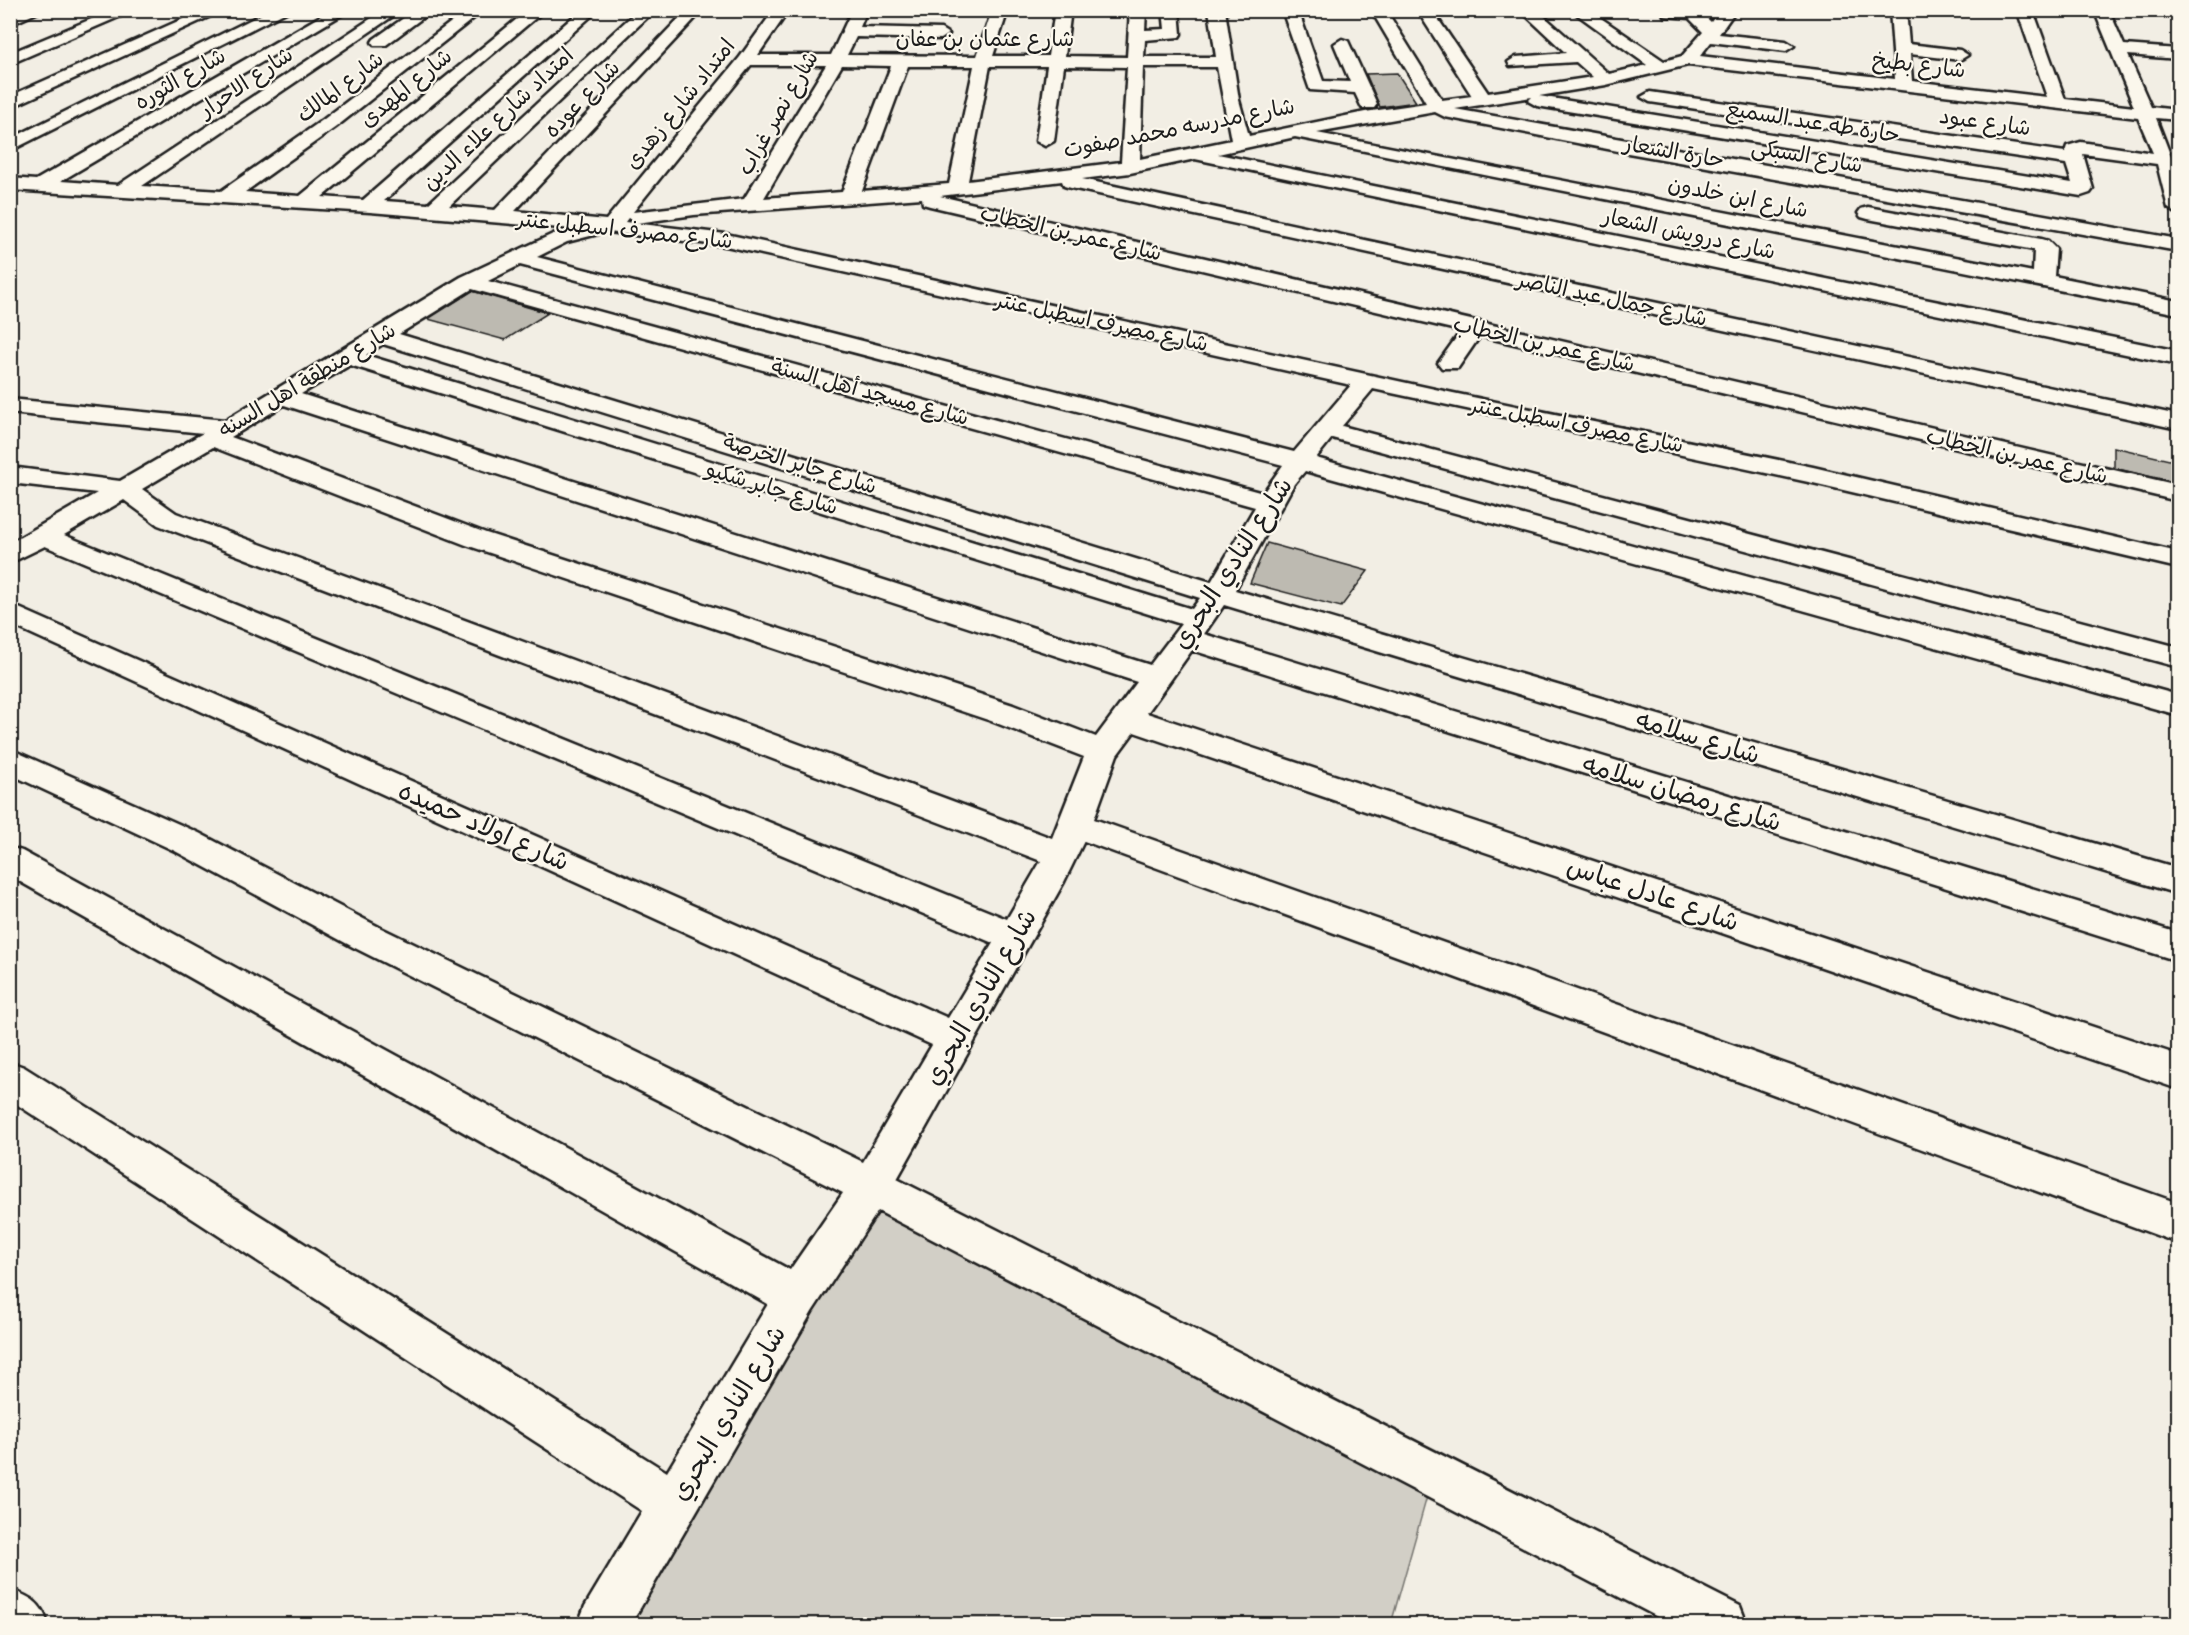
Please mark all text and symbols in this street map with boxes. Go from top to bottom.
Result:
street label: شارع عثمان بن عفان [896,25,1074,54]
street label: امتداد شارع زهدى [619,33,742,176]
street label: شارع الاحرار [192,40,299,126]
street label: امتداد شارع علاء الدين [416,41,580,197]
street label: شارع الثوره [129,42,231,117]
street label: شارع المهدى [354,42,459,135]
street label: شارع المالك [291,45,390,130]
street label: شارع بطيخ [1871,45,1967,86]
street label: شارع نصر غراب [731,46,826,181]
street label: شارع عوده [538,54,627,145]
street label: شارع مدرسه محمد صفوت [1061,92,1297,165]
street label: حارة طه عبد السميع [1724,94,1902,151]
street label: شارع عبود [1937,102,2033,143]
street label: حارة الشعار [1620,129,1726,175]
street label: شارع السبكى [1749,132,1865,181]
street label: شارع ابن خلدون [1665,170,1810,225]
street label: شارع عمر بن الخطاب [977,198,1165,268]
street label: شارع درويش الشعار [1598,202,1778,267]
street label: شارع مصرف اسطبل عنتر [514,205,734,256]
street label: شارع جمال عبد الناصر [1512,265,1710,334]
street label: شارع مصرف اسطبل عنتر [991,285,1211,359]
street label: شارع عمر بن الخطاب [1450,309,1638,379]
street label: شارع منطقة اهل السنه [213,316,401,445]
street label: شارع مسجد أهل السنة [768,352,972,433]
street label: شارع مصرف اسطبل عنتر [1466,390,1686,460]
street label: شارع عمر بن الخطاب [1923,421,2111,491]
street label: شارع جابر الخرصة [719,427,880,502]
street label: شارع جابر شكيو [700,454,841,522]
street label: شارع النادي البحري [1164,471,1302,656]
street label: شارع سلامه [1632,703,1764,772]
street label: شارع رمضان سلامه [1578,747,1786,840]
street label: شارع اولاد حميده [393,774,575,879]
street label: شارع عادل عباس [1562,849,1743,940]
street label: شارع النادي البحري [916,903,1046,1092]
street label: شارع النادي البحري [663,1319,795,1508]

